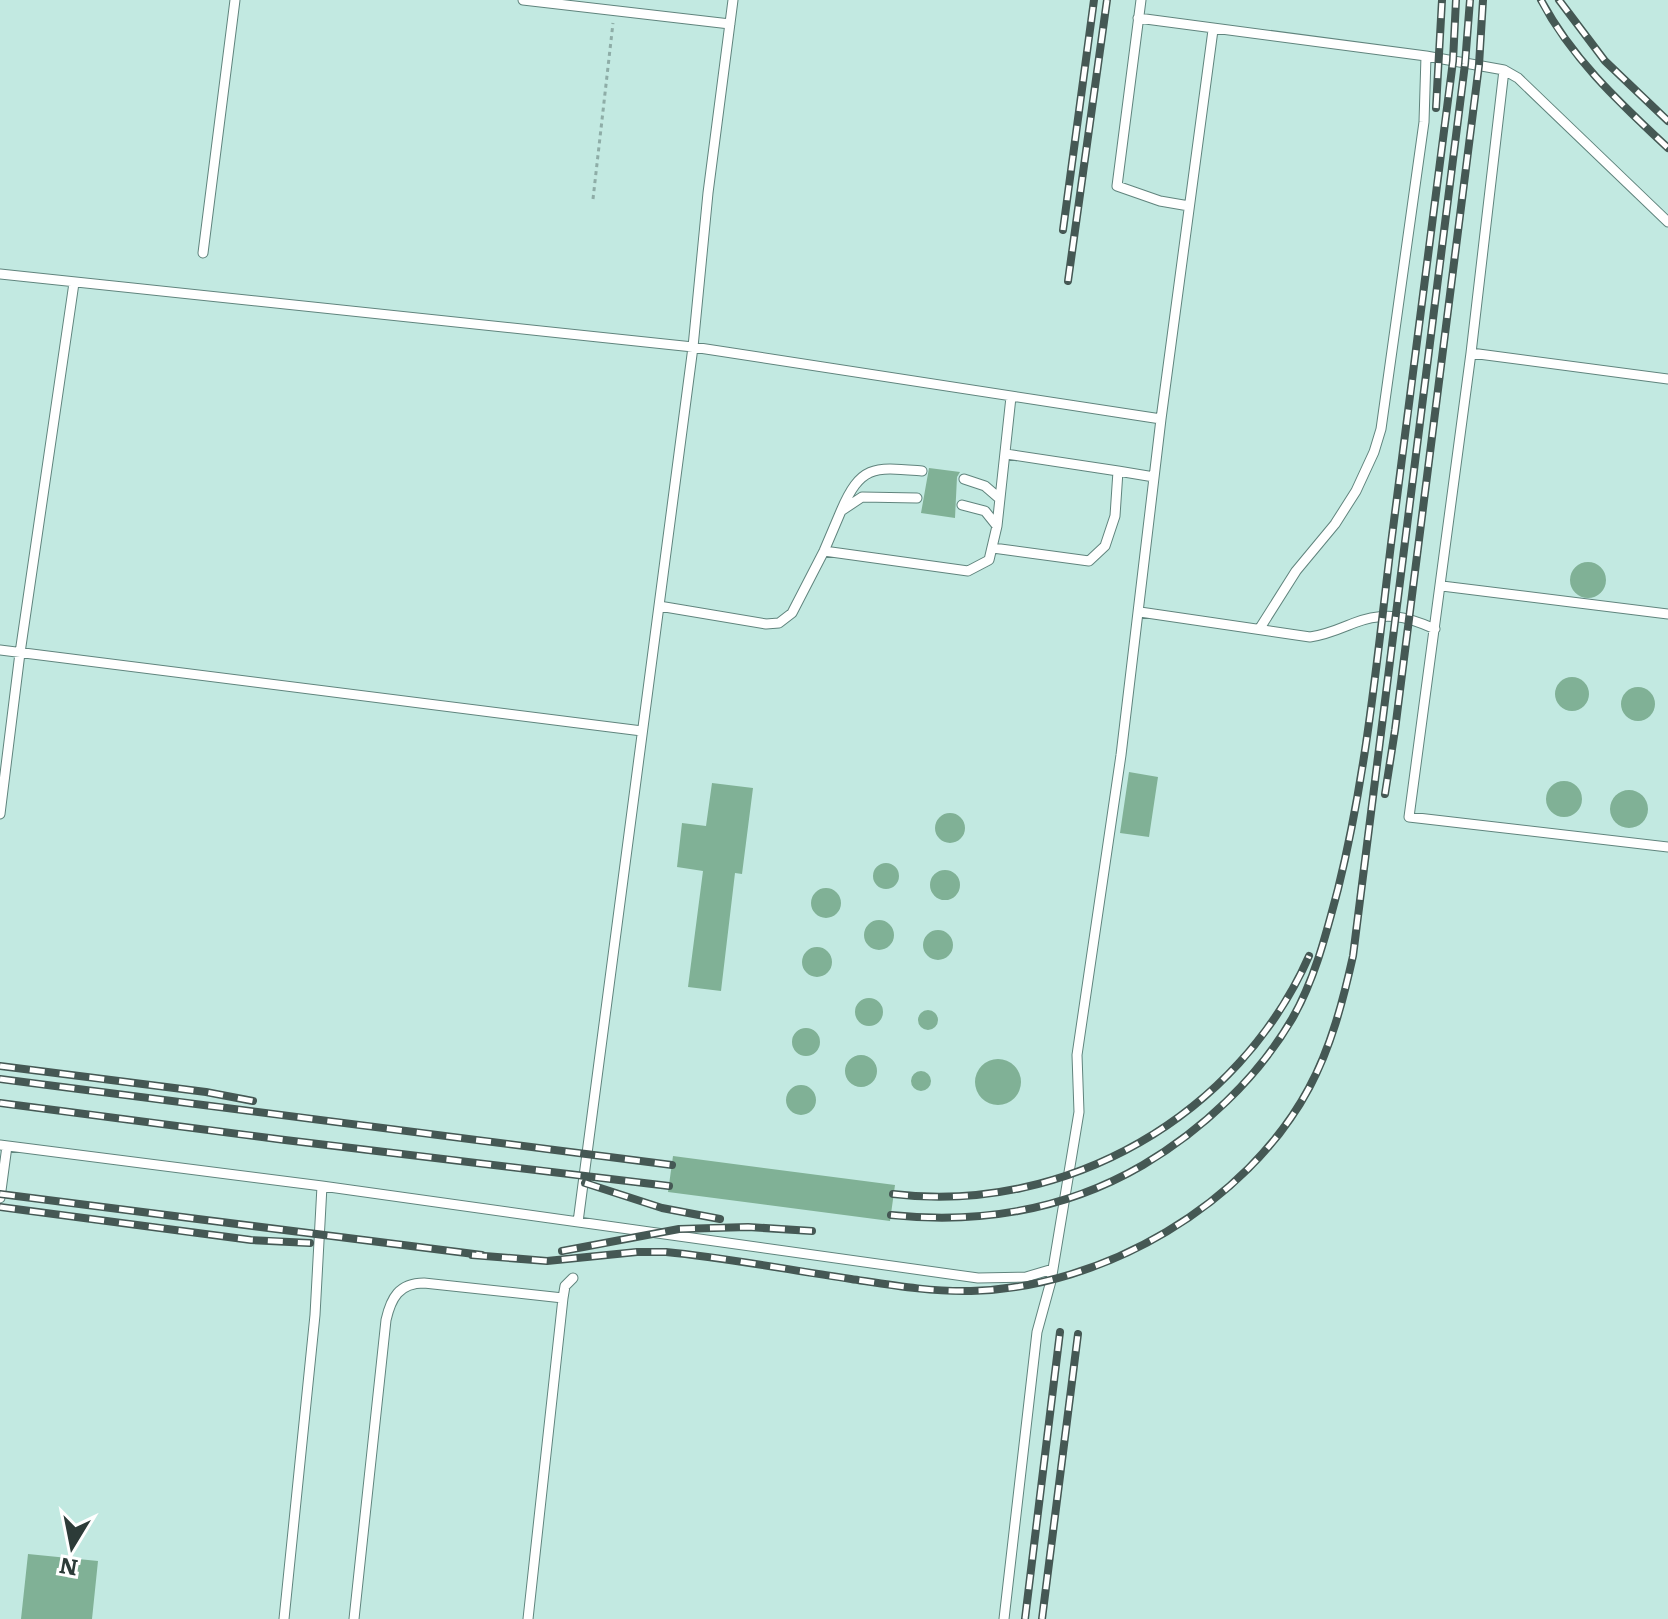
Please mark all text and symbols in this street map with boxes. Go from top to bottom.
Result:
north arrow [32,1507,112,1587]
text: N [56,1550,80,1586]

